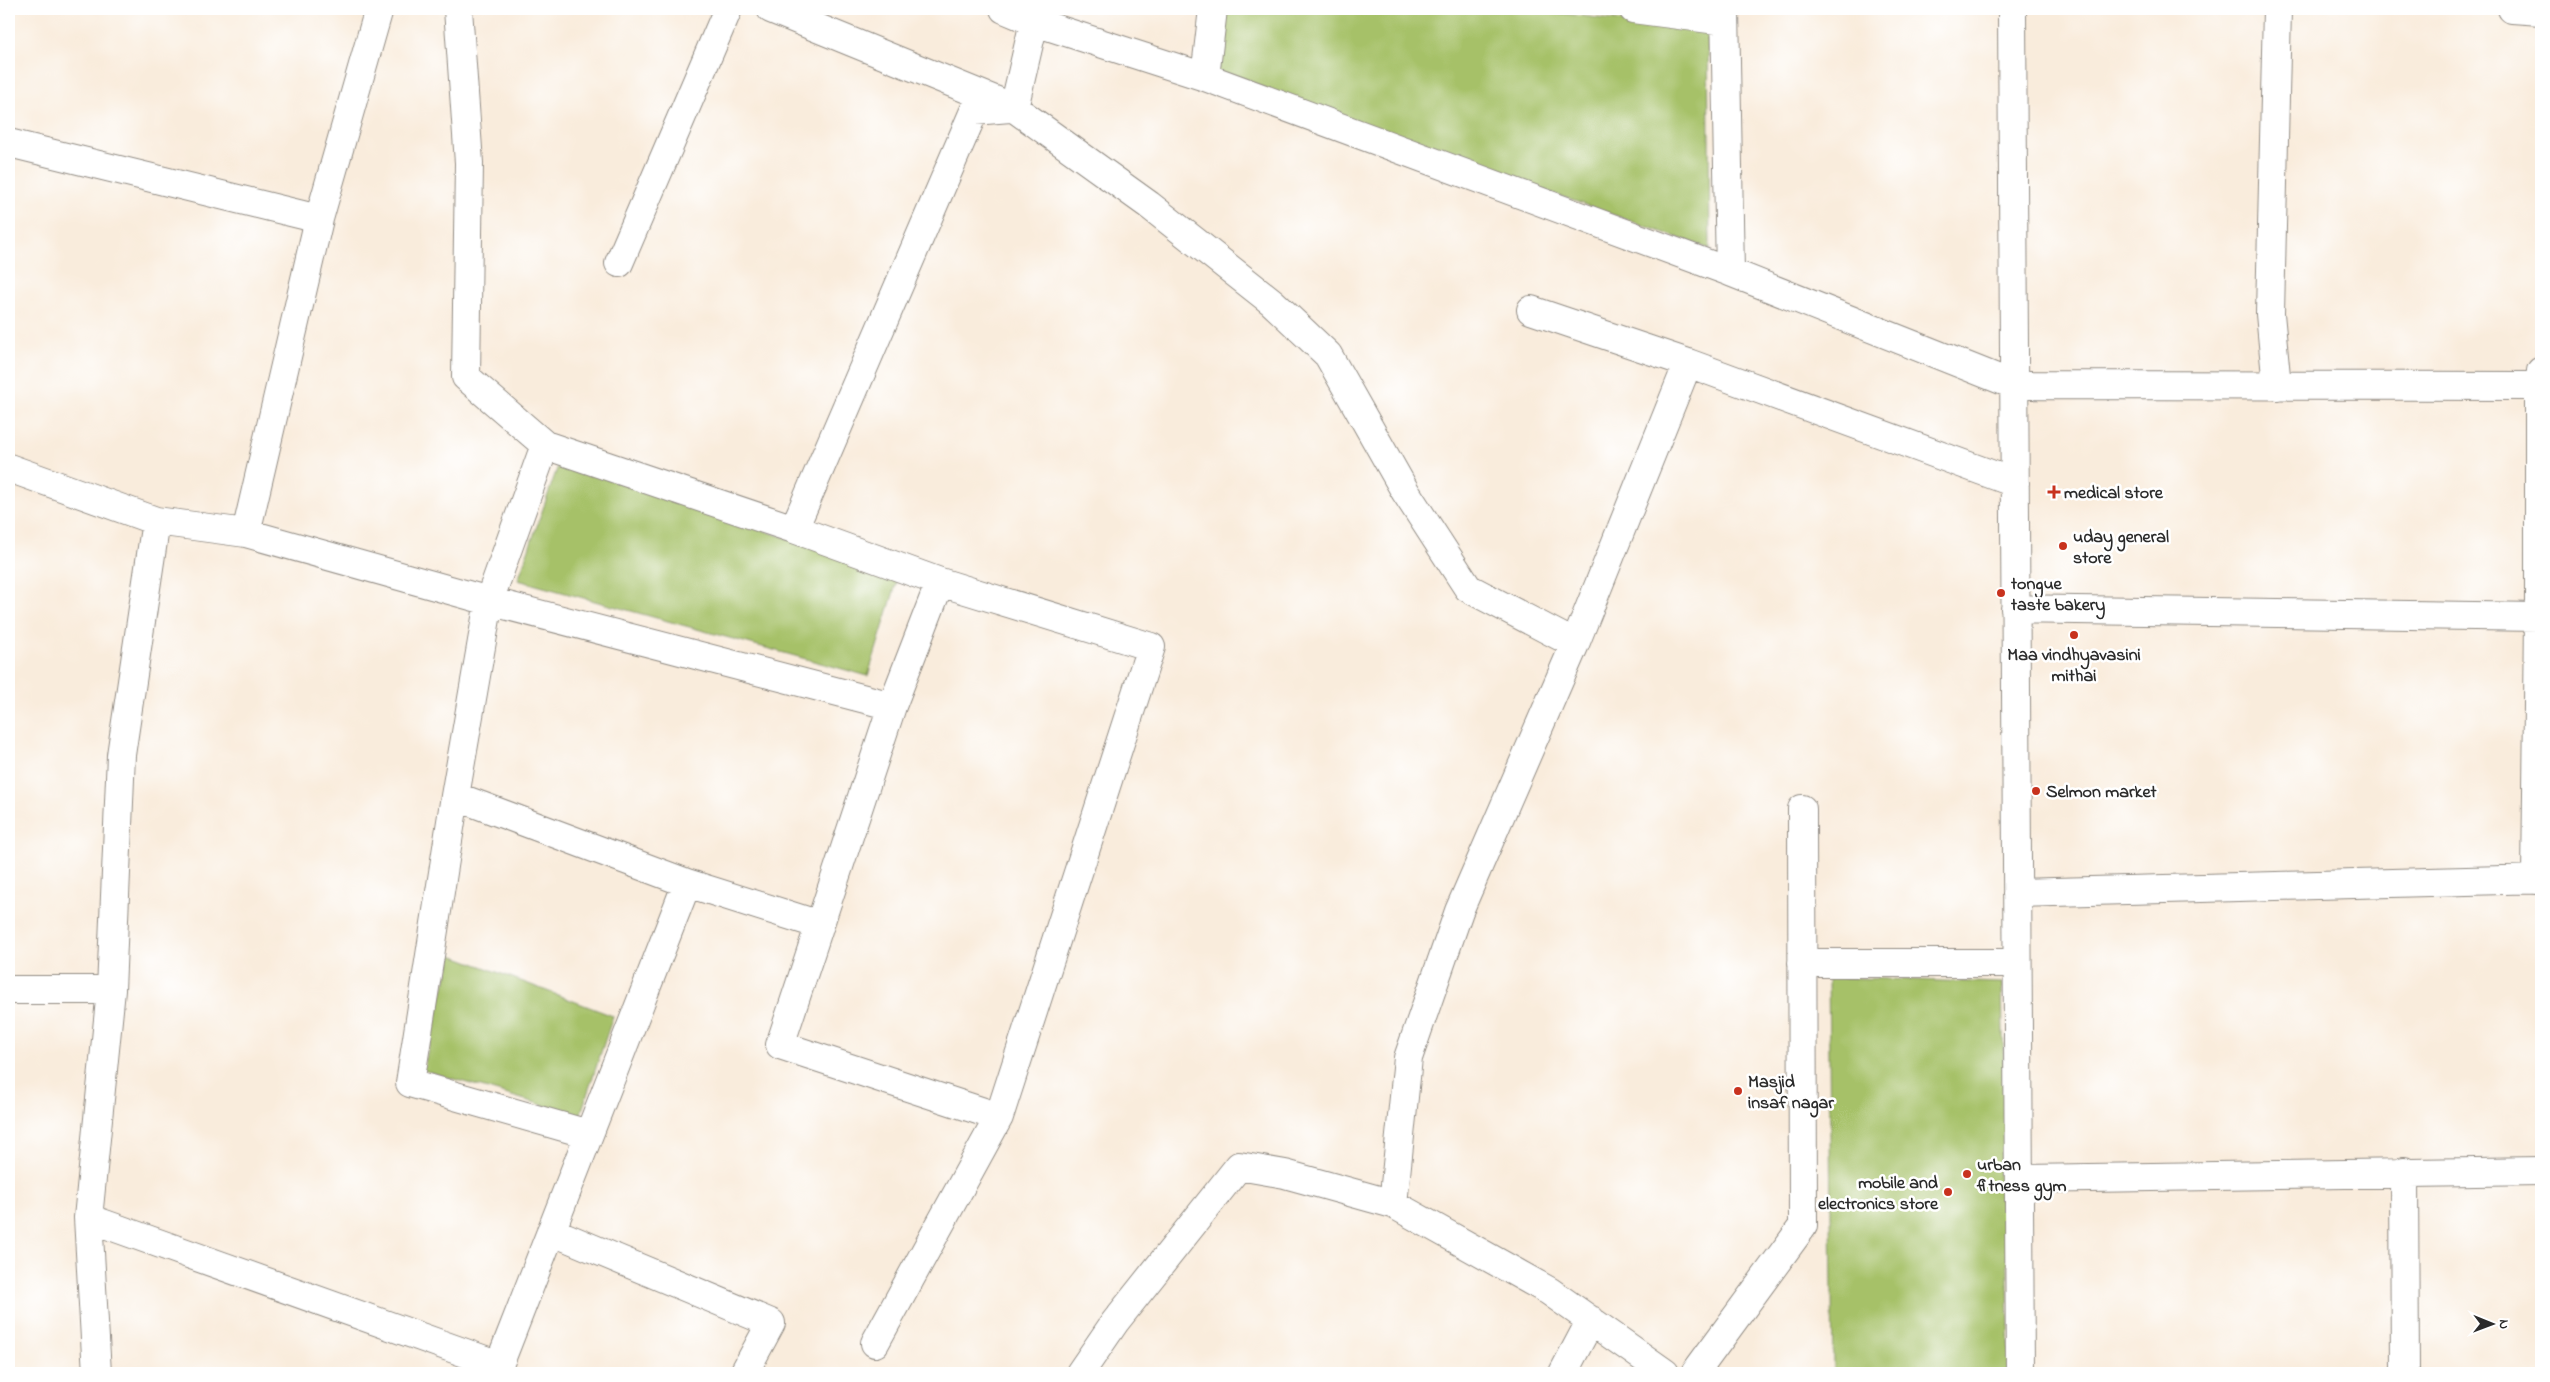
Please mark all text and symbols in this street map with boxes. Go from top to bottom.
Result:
place label: medical store [2064,481,2164,507]
marker: medical store [2048,486,2060,498]
place label: uday general store [2073,525,2169,572]
marker: uday general store [2057,540,2069,552]
place label: tongue taste bakery [2010,572,2105,620]
marker: tongue taste bakery [1995,587,2007,599]
marker: Maa vindhyavasini mithai [2068,629,2080,641]
place label: Maa vindhyavasini mithai [2007,643,2141,690]
place label: Selmon market [2046,780,2158,806]
marker: Selmon market [2030,785,2042,797]
place label: Masjid insaf nagar [1748,1070,1834,1118]
marker: Masjid insaf nagar [1732,1085,1744,1097]
place label: urban fitness gym [1976,1153,2067,1201]
marker: urban fitness gym [1961,1168,1973,1180]
place label: mobile and electronics store [1818,1171,1939,1218]
marker: mobile and electronics store [1942,1186,1954,1198]
north arrow [2468,1300,2518,1350]
text: N [2493,1319,2514,1329]

